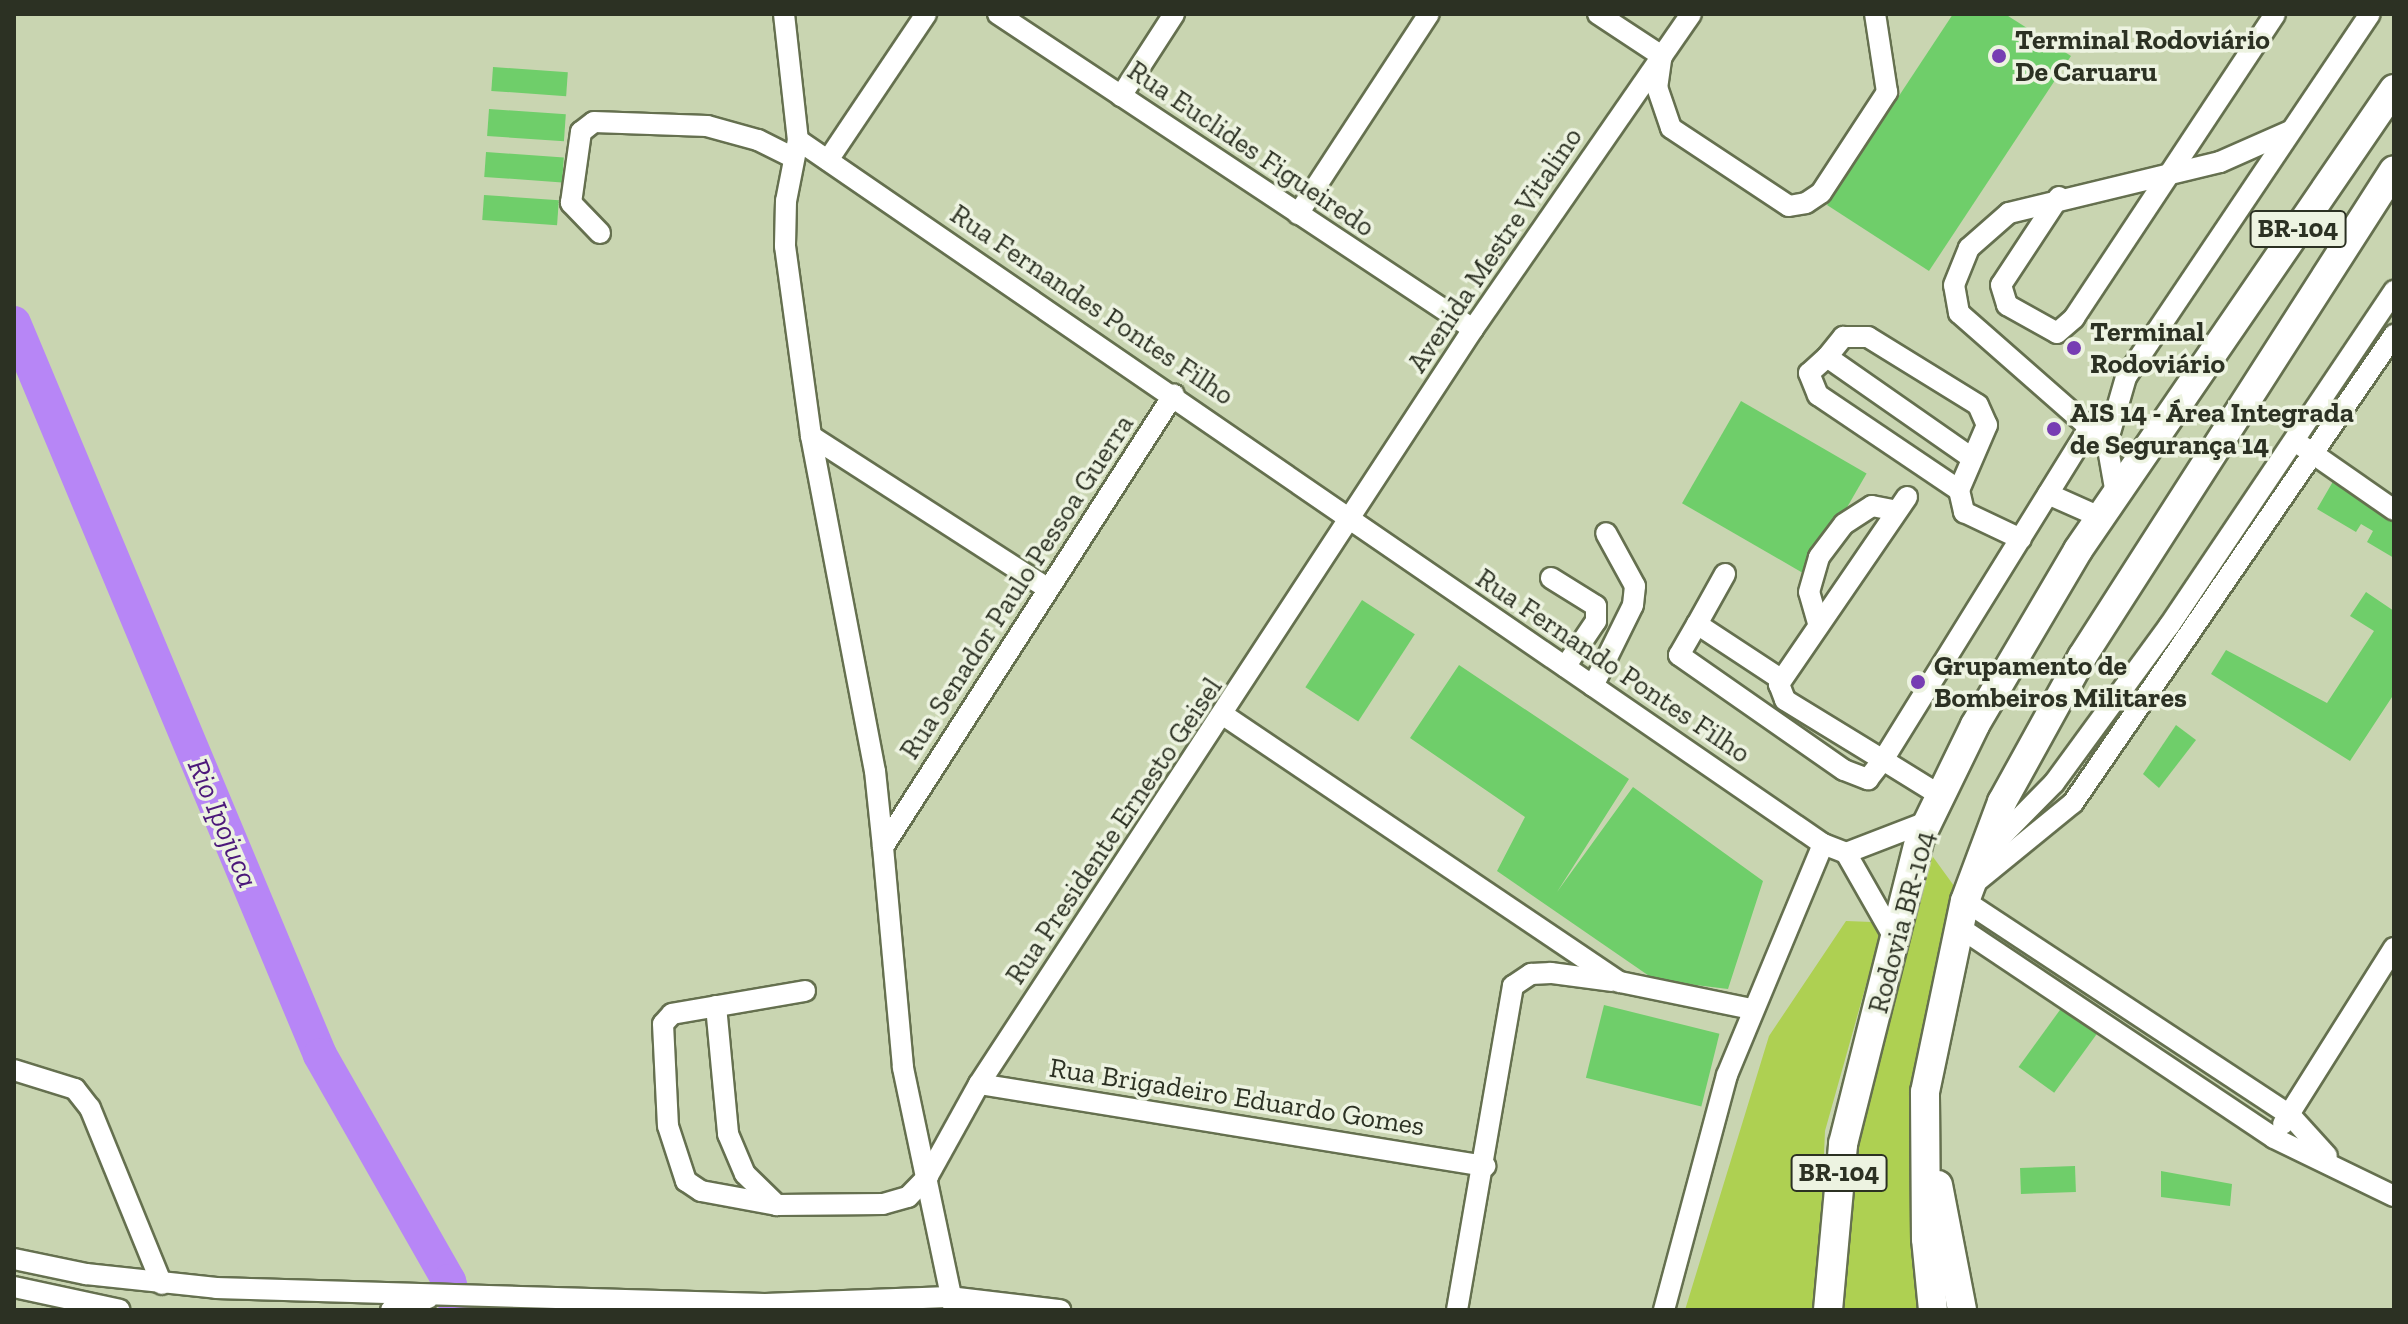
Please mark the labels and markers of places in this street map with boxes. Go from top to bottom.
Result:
place label: Terminal Rodoviário De Caruaru [2015,23,2270,89]
marker: Terminal Rodoviário De Caruaru [1990,47,2008,65]
place label: Terminal Rodoviário [2090,315,2225,381]
marker: Terminal Rodoviário [2065,339,2083,357]
place label: AIS 14 - Área Integrada de Segurança 14 [2070,396,2355,462]
marker: AIS 14 - Área Integrada de Segurança 14 [2045,420,2063,438]
place label: Grupamento de Bombeiros Militares [1934,649,2187,715]
marker: Grupamento de Bombeiros Militares [1909,673,1927,691]

